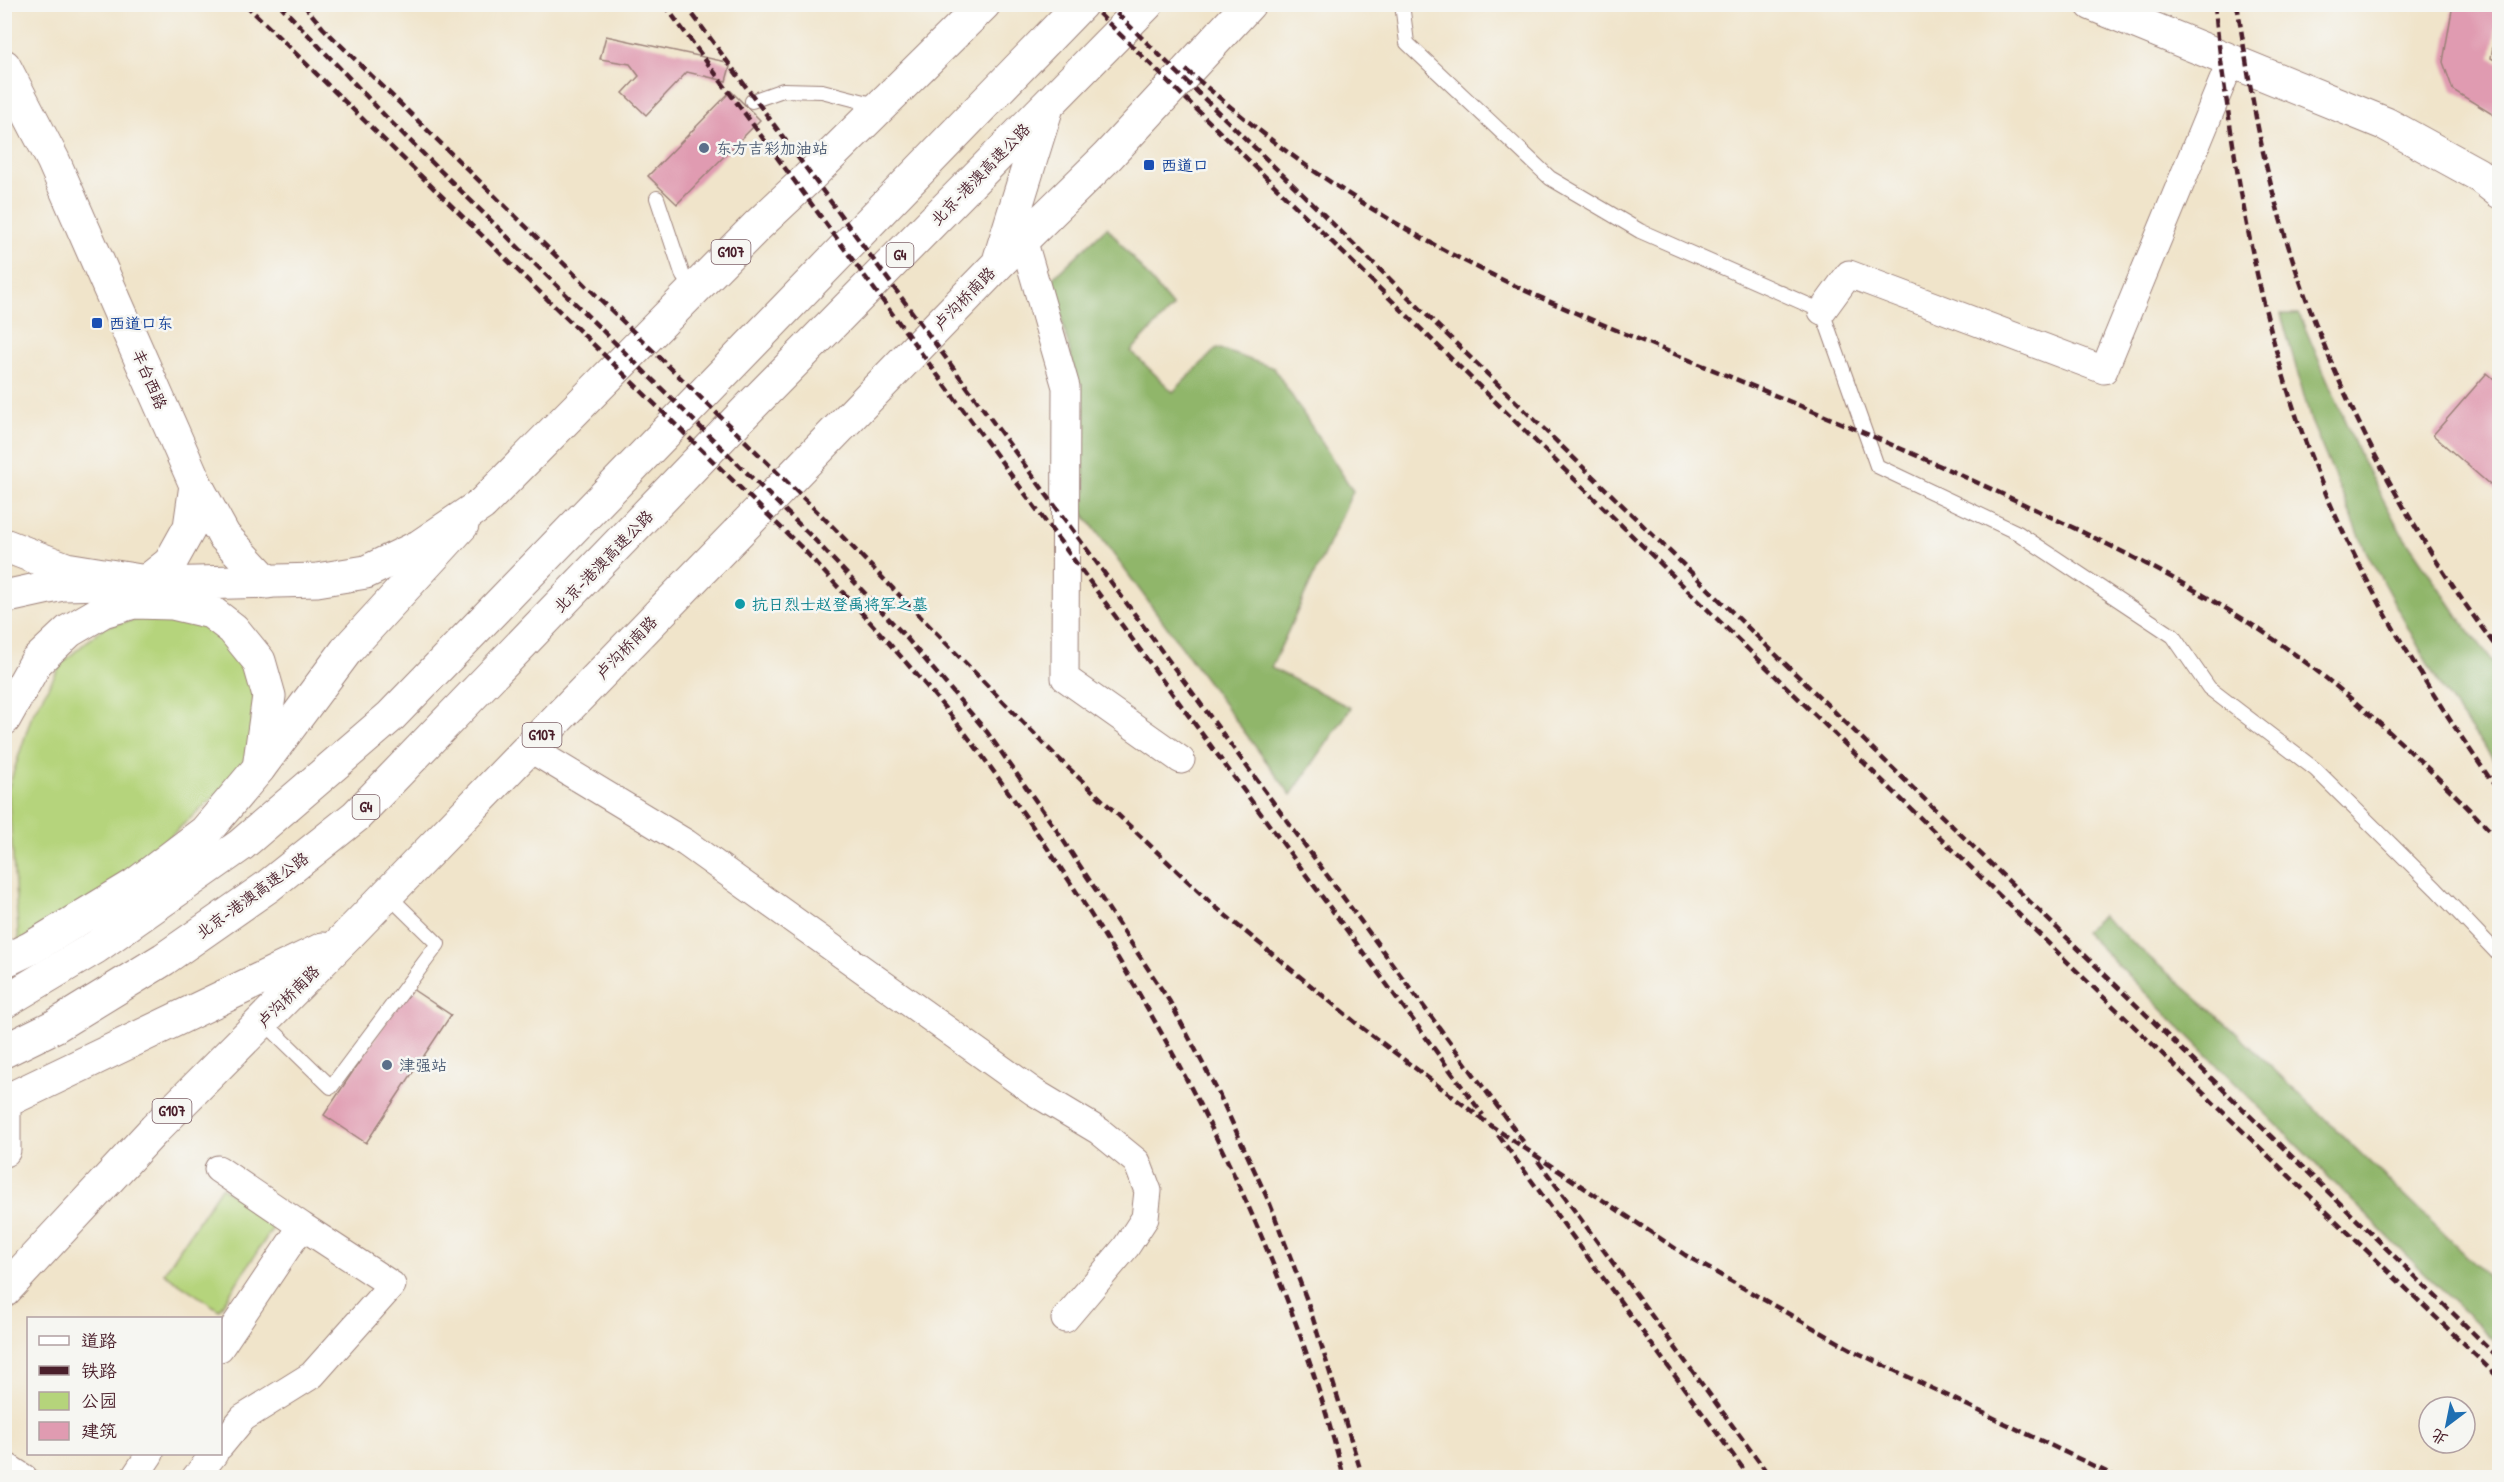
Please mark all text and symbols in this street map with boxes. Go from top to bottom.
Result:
street label: 北京-港澳高速公路 [925,118,1035,230]
place label: 东方吉彩加油站 [716,137,828,159]
marker: 东方吉彩加油站 [697,141,711,155]
place label: 西道口 [1161,154,1209,176]
marker: 西道口 [1142,158,1156,172]
road number: G107 [712,240,750,264]
road number: G4 [886,243,914,267]
street label: 卢沟桥南路 [928,262,1000,334]
place label: 西道口东 [109,312,173,334]
marker: 西道口东 [90,316,104,330]
street label: 丰台西路 [127,345,173,413]
street label: 北京-港澳高速公路 [548,505,658,617]
place label: 抗日烈士赵登禹将军之墓 [752,593,928,615]
marker: 抗日烈士赵登禹将军之墓 [733,597,747,611]
street label: 卢沟桥南路 [590,611,662,683]
road number: G107 [522,723,562,747]
road number: G4 [352,795,380,819]
street label: 北京-港澳高速公路 [191,847,313,943]
street label: 卢沟桥南路 [252,960,324,1032]
place label: 津强站 [399,1054,447,1076]
marker: 津强站 [380,1058,394,1072]
road number: G107 [152,1099,192,1123]
legend [27,1317,222,1455]
text: 道路 [81,1328,117,1353]
text: 铁路 [81,1358,117,1383]
text: 公园 [81,1388,117,1413]
north arrow [2417,1395,2477,1455]
text: 建筑 [81,1418,117,1443]
text: 北 [2426,1424,2452,1451]

